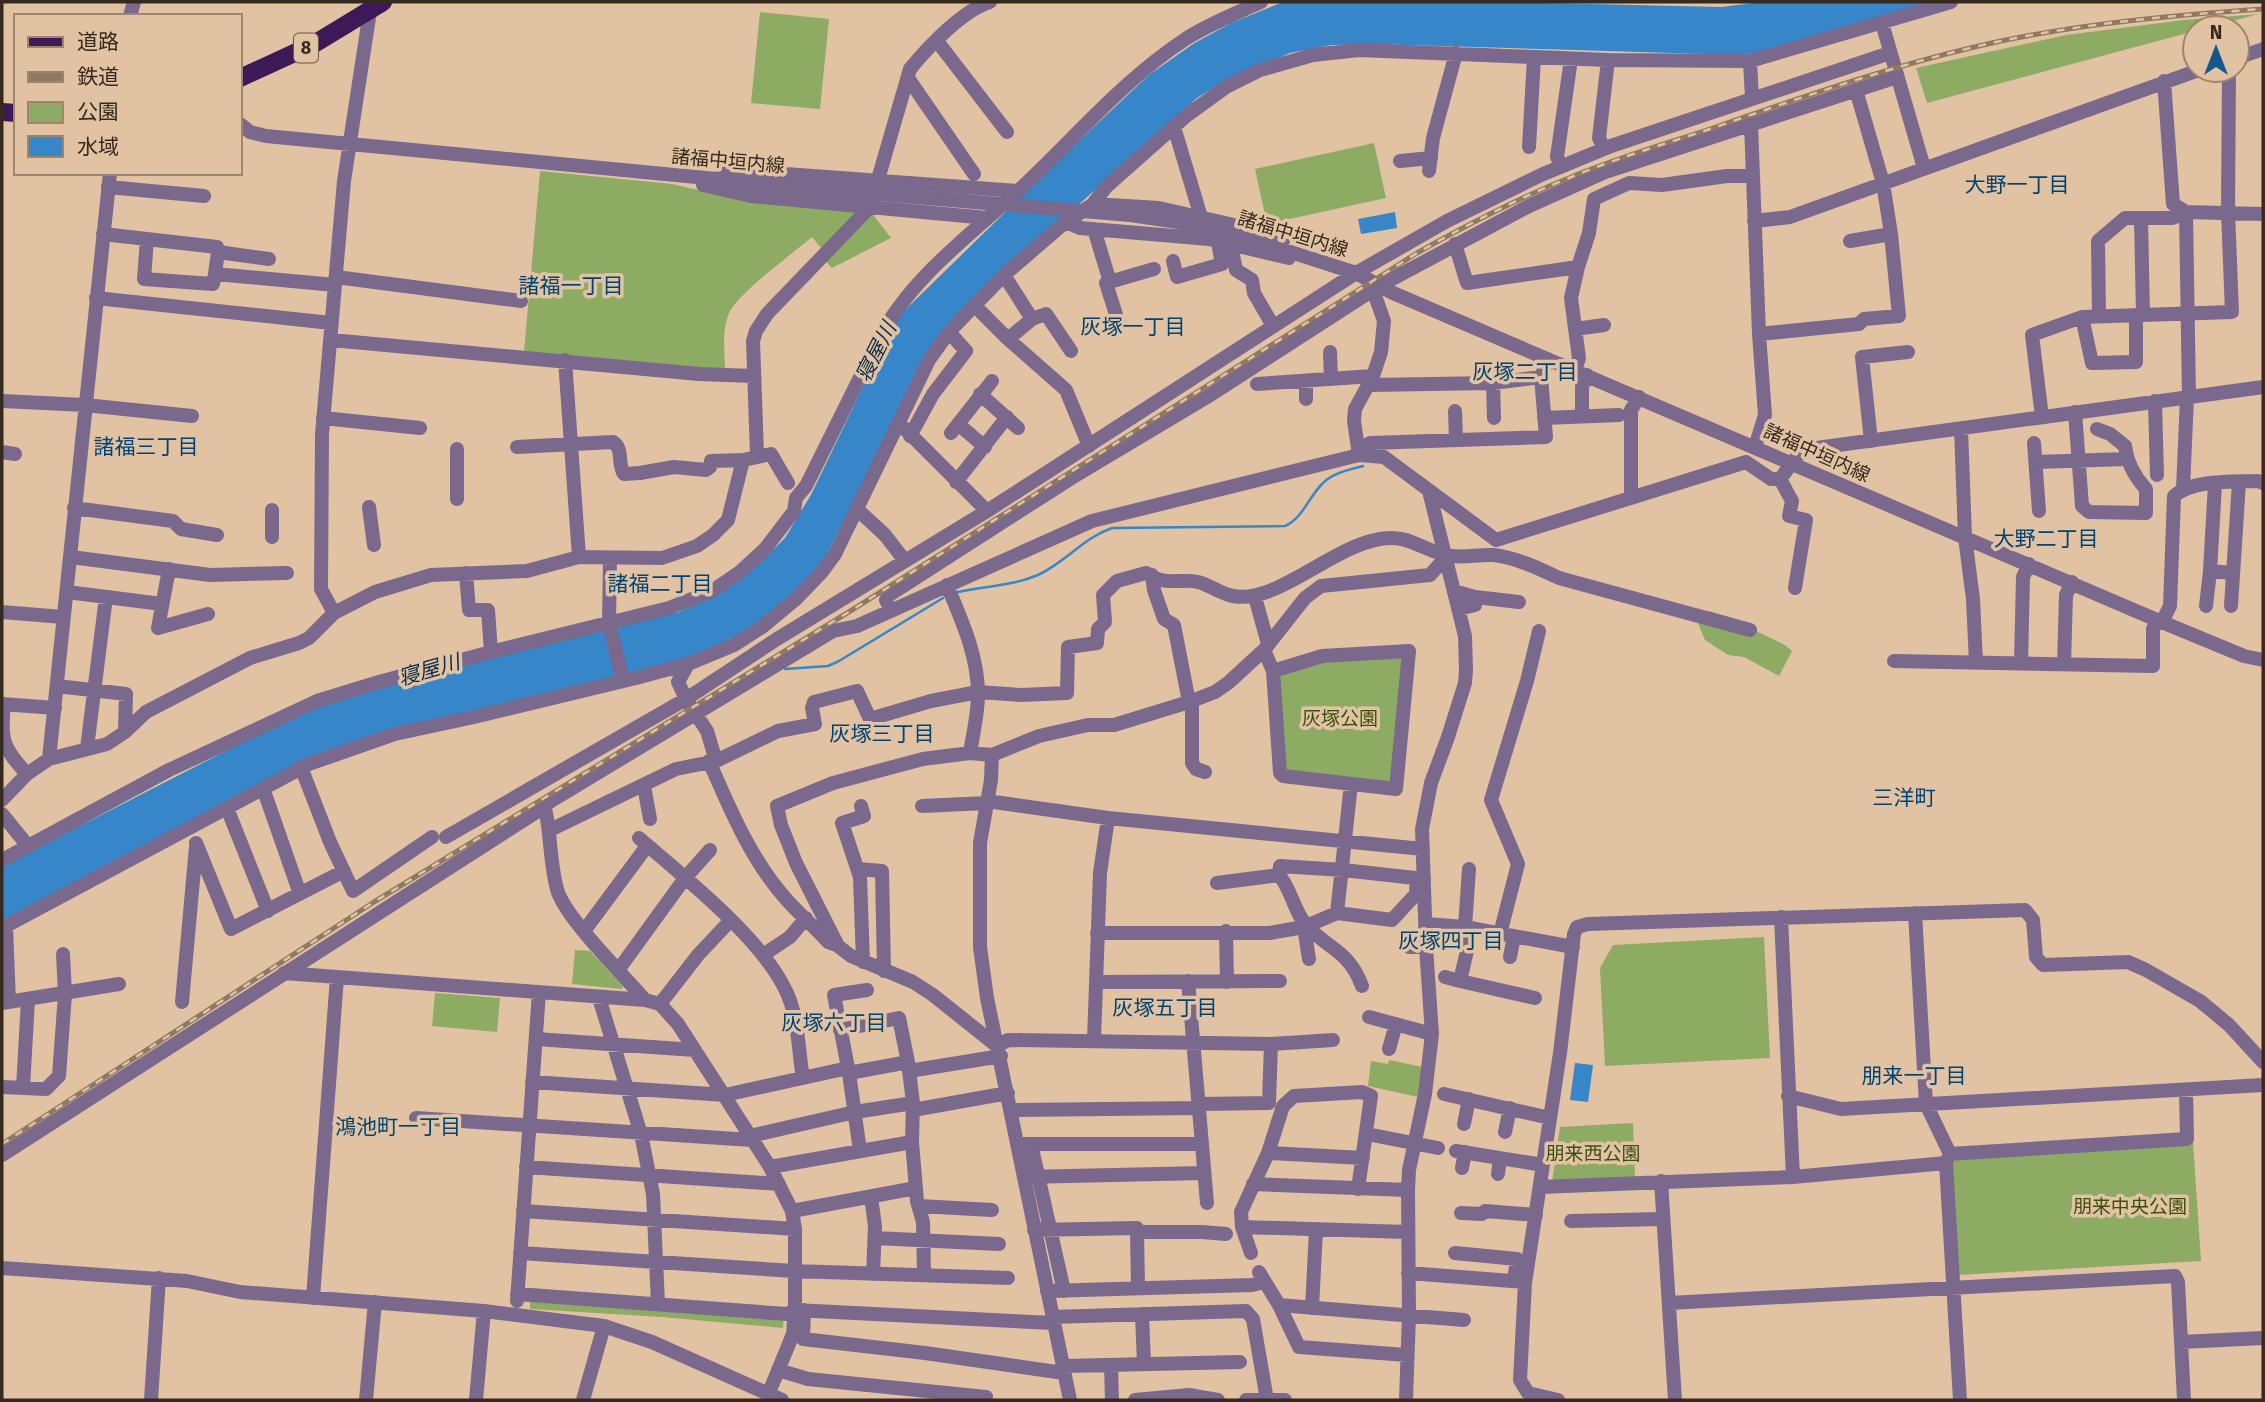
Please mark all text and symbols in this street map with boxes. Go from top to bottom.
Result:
legend [14,14,242,175]
north arrow [2181,14,2251,84]
text: N [2210,21,2222,44]
text: 道路 [77,29,119,55]
road number: 8 [294,33,318,62]
text: 鉄道 [77,64,119,90]
text: 公園 [77,99,119,125]
text: 水域 [77,134,119,160]
street label: 諸福中垣内線 [670,145,786,177]
district label: 大野一丁目 [1965,172,2070,198]
street label: 諸福中垣内線 [1235,206,1351,262]
district label: 諸福一丁目 [519,273,624,299]
district label: 灰塚一丁目 [1081,314,1186,340]
water label: 寝屋川 [850,316,903,386]
district label: 灰塚二丁目 [1473,359,1578,385]
street label: 諸福中垣内線 [1760,419,1874,487]
district label: 諸福三丁目 [94,434,199,460]
district label: 大野二丁目 [1994,526,2099,552]
district label: 諸福二丁目 [608,571,713,597]
water label: 寝屋川 [395,648,465,691]
park label: 灰塚公園 [1302,707,1378,730]
district label: 灰塚三丁目 [830,721,935,747]
district label: 三洋町 [1873,785,1936,811]
district label: 灰塚四丁目 [1399,928,1504,954]
district label: 灰塚五丁目 [1113,995,1218,1021]
district label: 灰塚六丁目 [782,1010,887,1036]
district label: 朋来一丁目 [1862,1063,1967,1089]
district label: 鴻池町一丁目 [335,1114,461,1140]
park label: 朋来西公園 [1545,1142,1641,1165]
park label: 朋来中央公園 [2073,1195,2187,1218]

